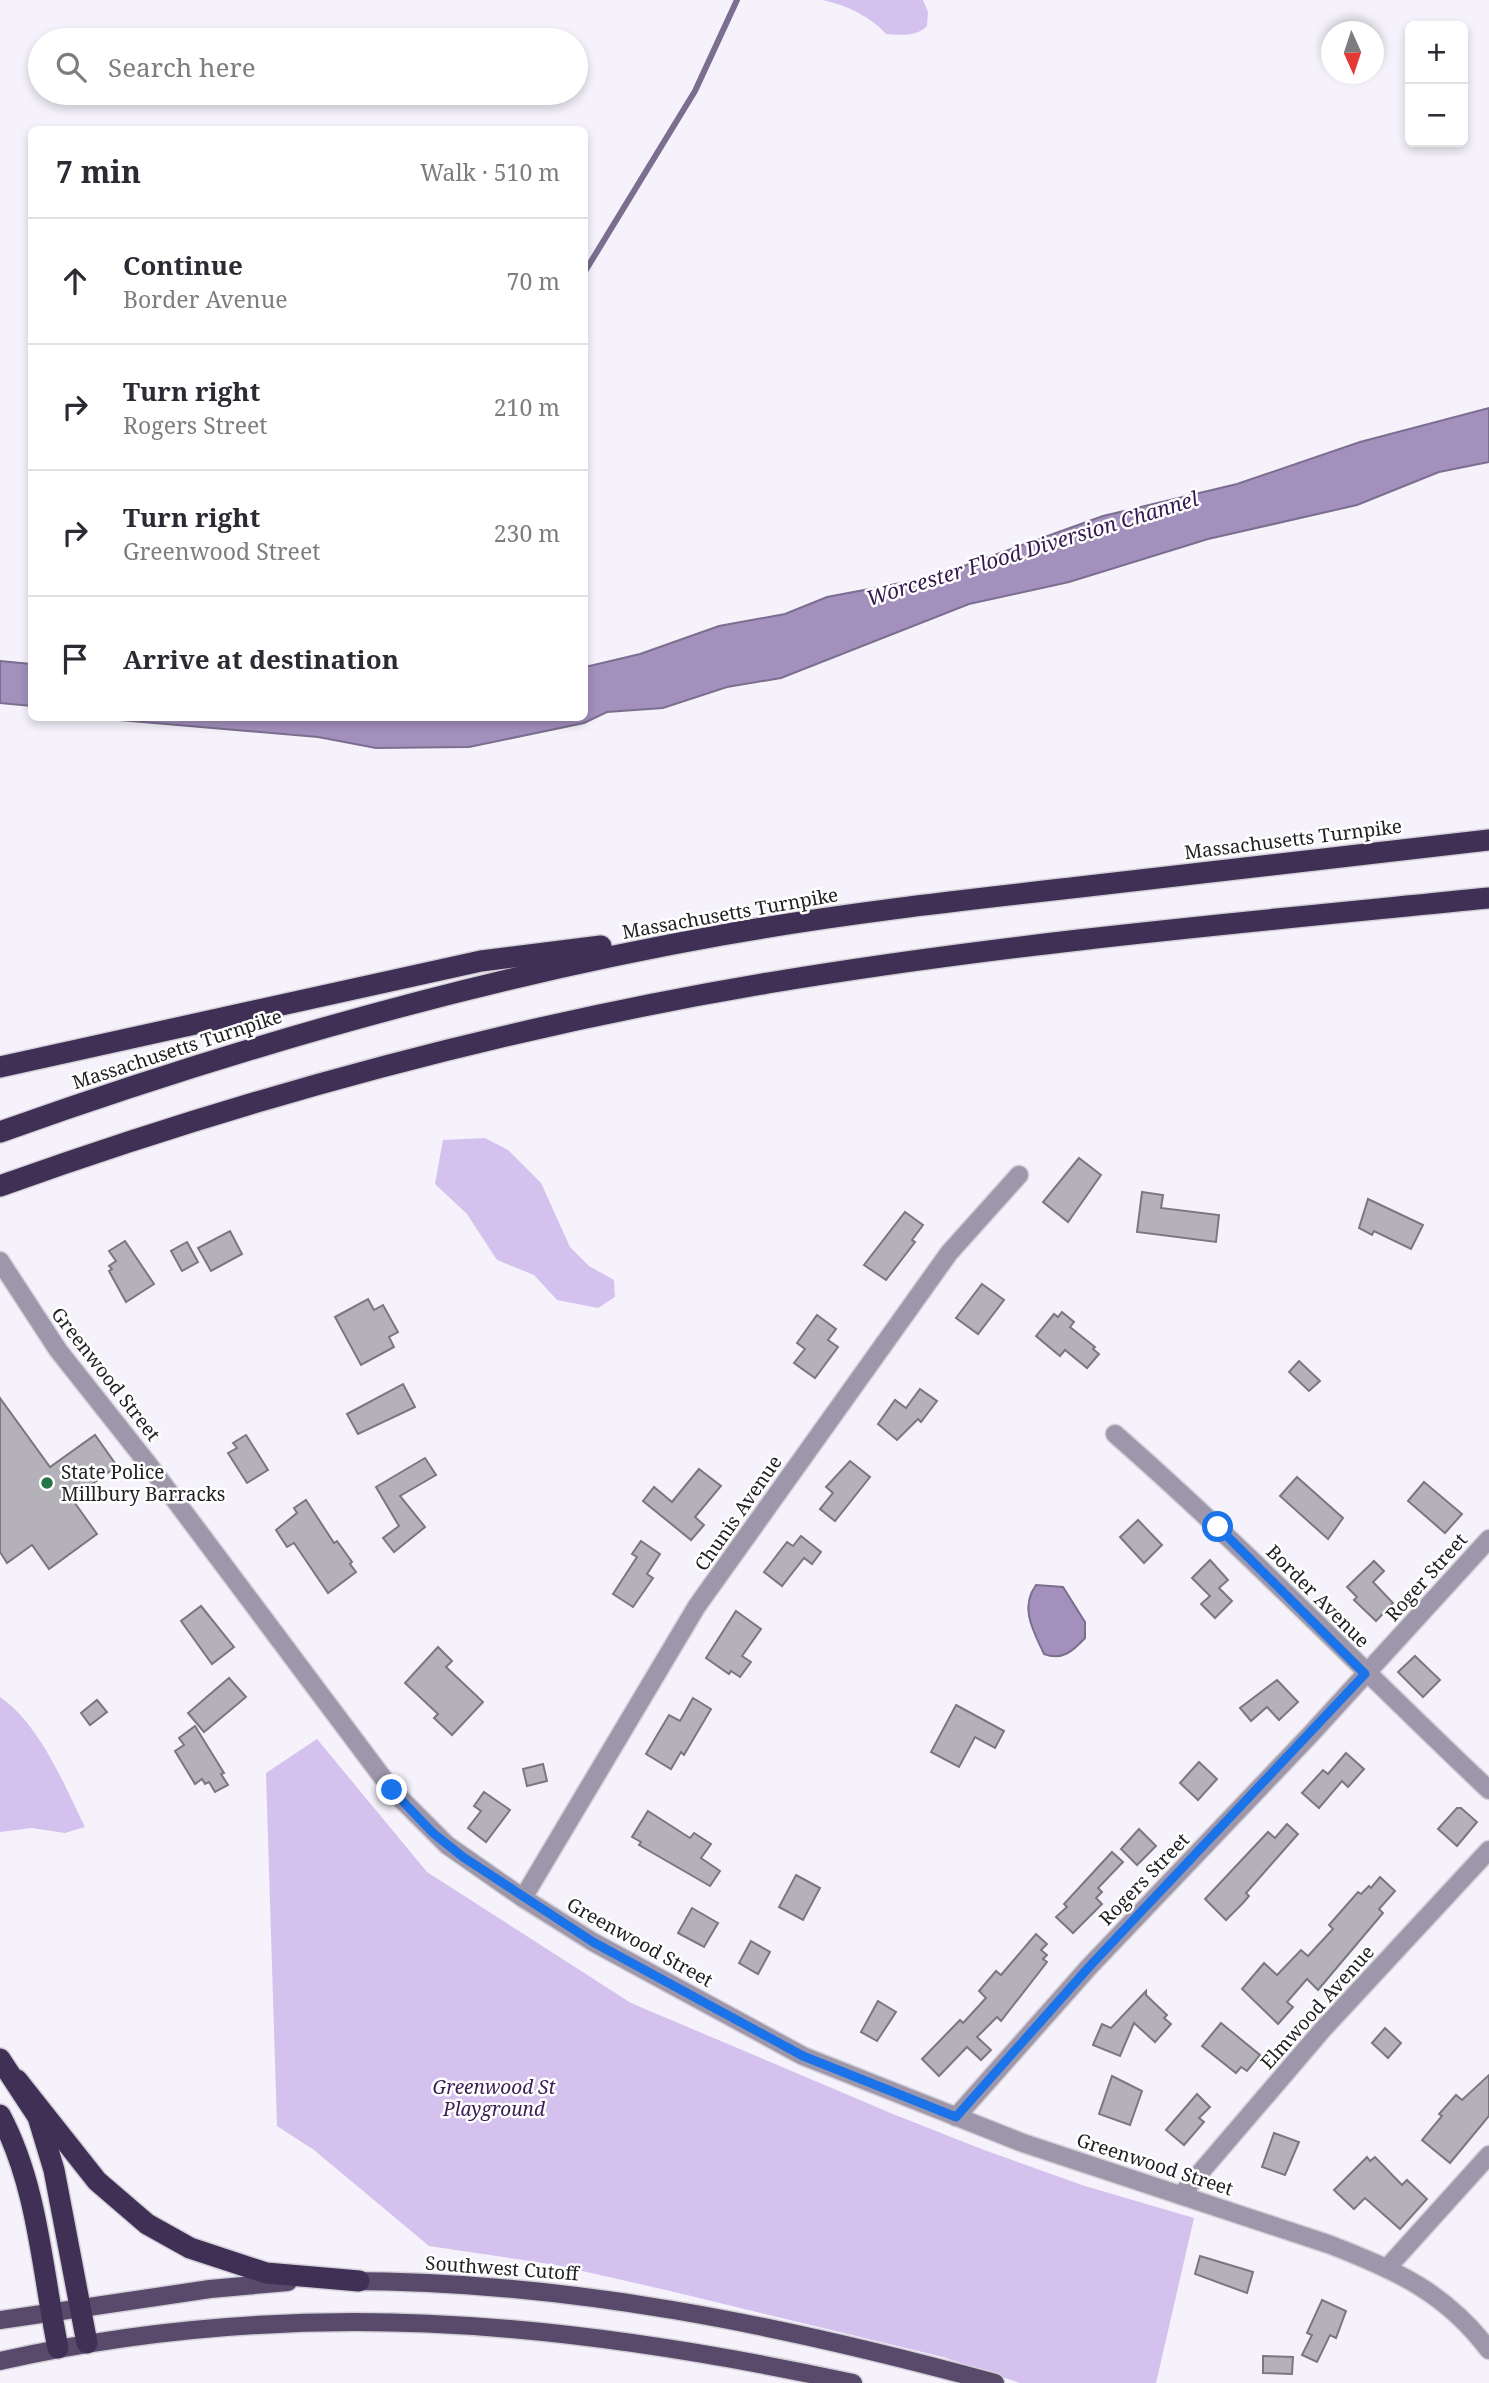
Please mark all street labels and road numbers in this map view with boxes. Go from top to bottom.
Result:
street label: Massachusetts Turnpike [1183,813,1403,865]
street label: Massachusetts Turnpike [620,881,840,945]
street label: Massachusetts Turnpike [69,1003,285,1095]
street label: Greenwood Street [46,1302,167,1446]
street label: Chunis Avenue [688,1450,788,1576]
street label: Roger Street [1379,1527,1473,1627]
street label: Border Avenue [1261,1539,1375,1653]
street label: Rogers Street [1093,1827,1195,1931]
street label: Greenwood Street [562,1891,718,1993]
street label: Elmwood Avenue [1254,1939,1380,2075]
street label: Greenwood Street [1073,2126,1237,2202]
street label: Southwest Cutoff [424,2250,581,2286]

